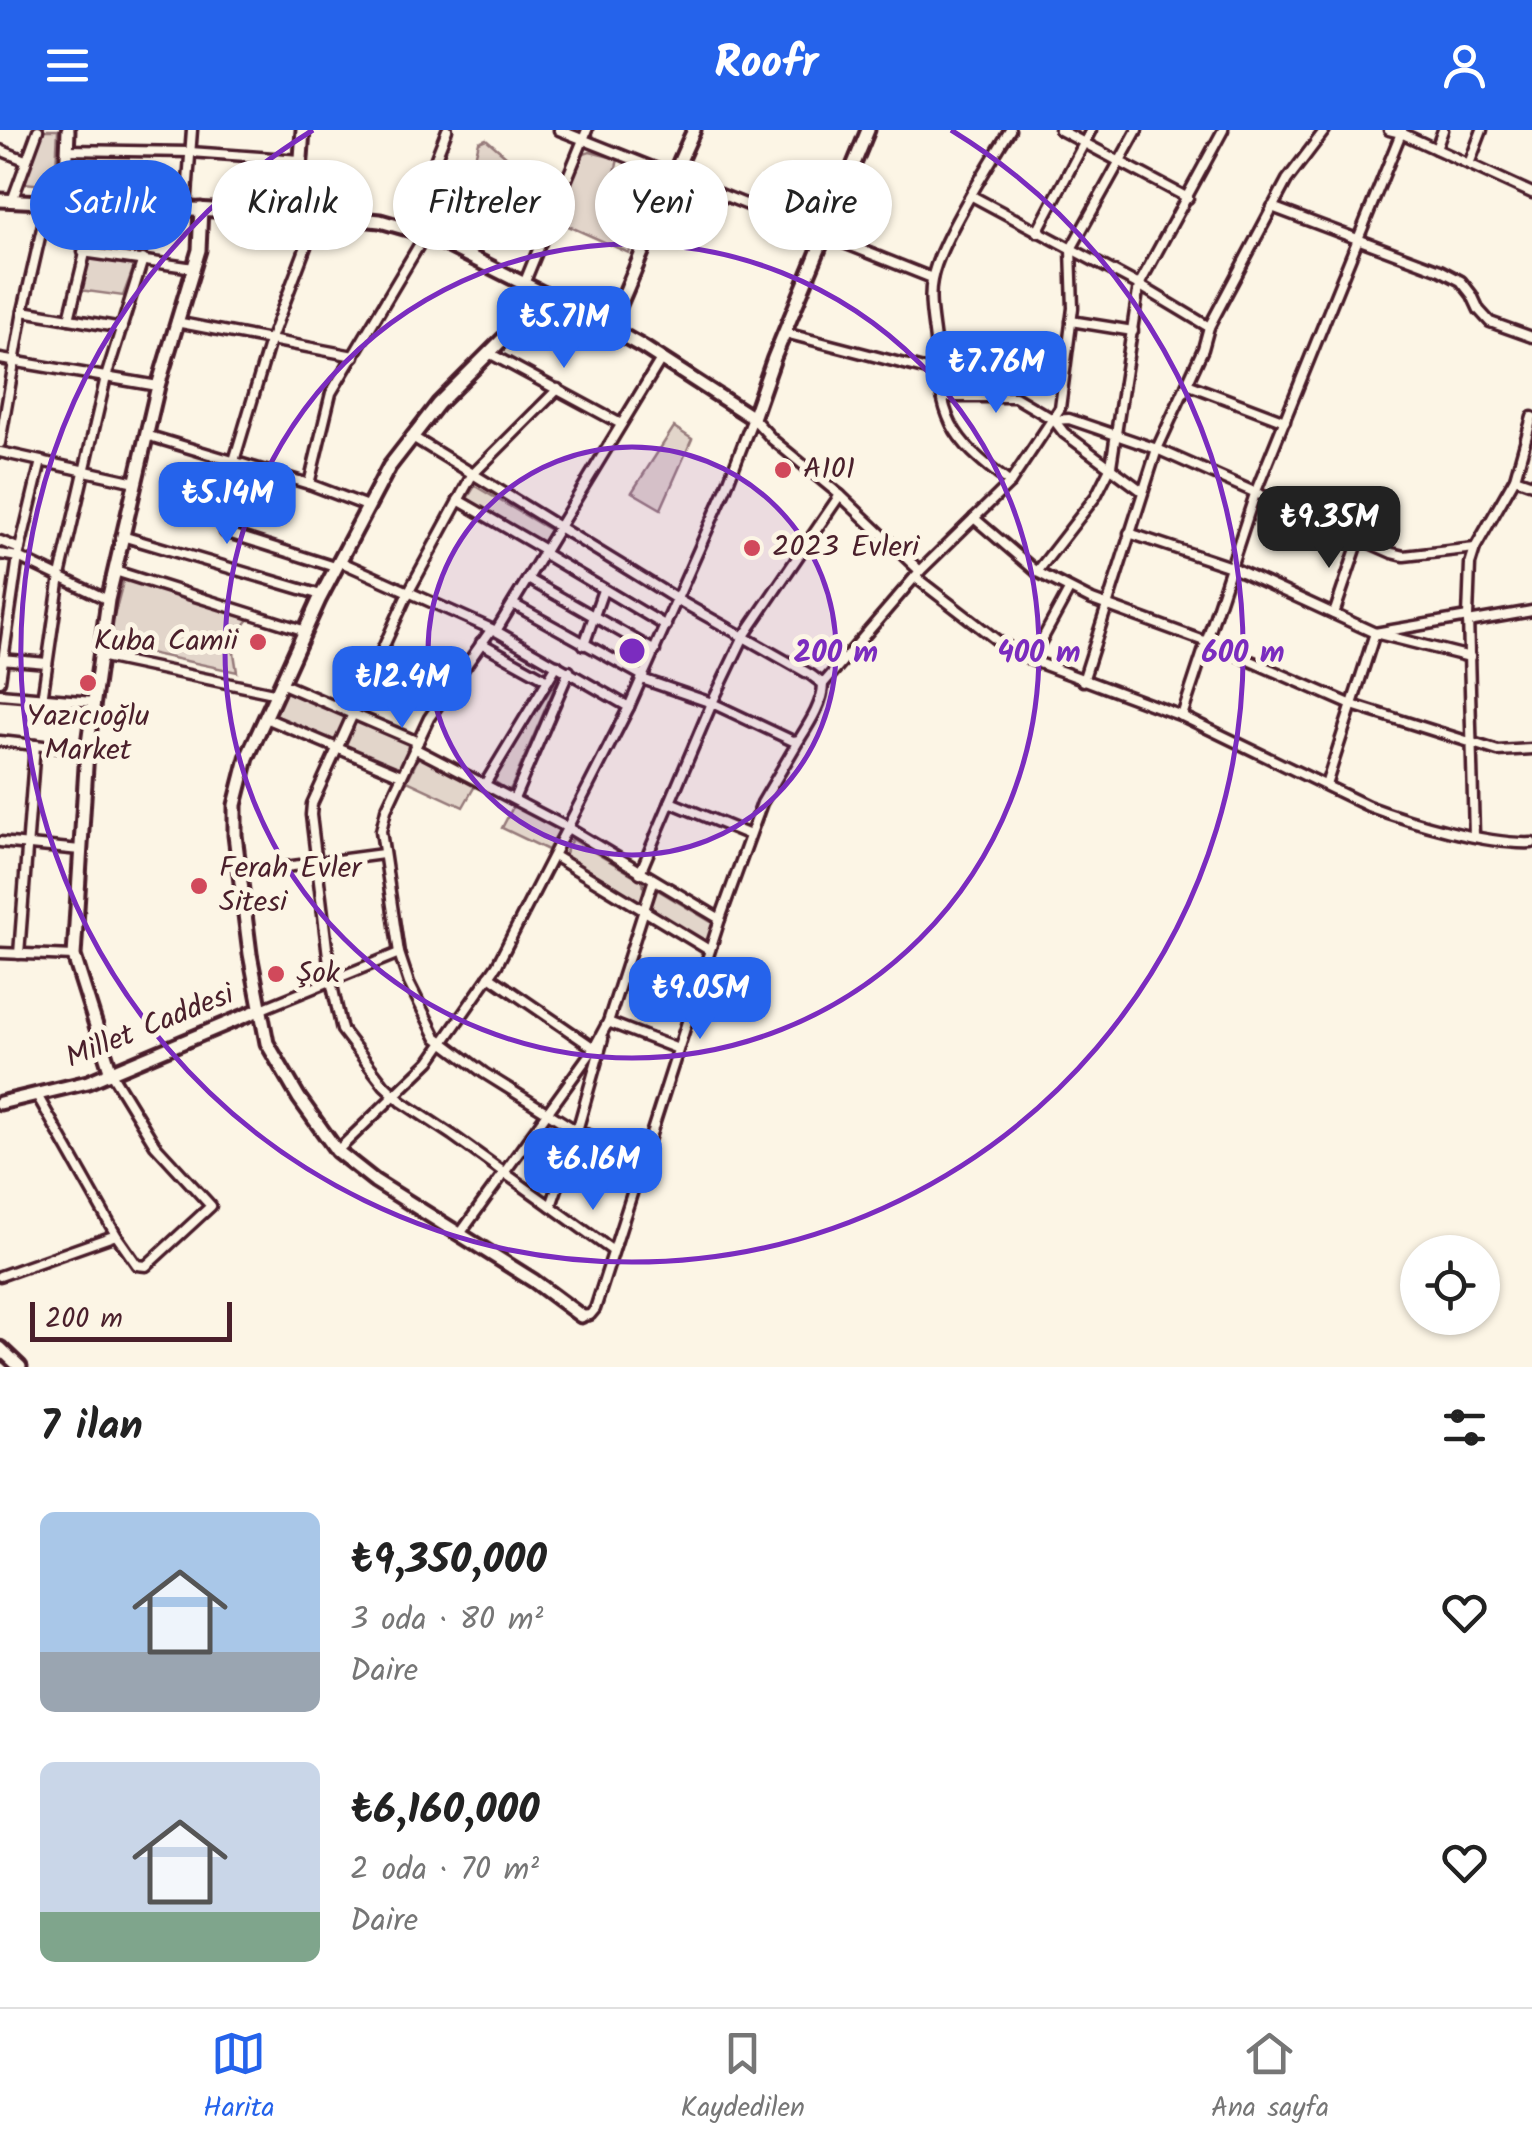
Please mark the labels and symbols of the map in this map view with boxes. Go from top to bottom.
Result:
pin: ₺5.71M [483,286,645,371]
pin: ₺7.76M [915,331,1077,416]
place label: A101 [803,446,855,494]
marker: A101 [772,459,794,481]
pin: ₺5.14M [146,462,308,547]
pin: ₺9.35M [1248,486,1410,571]
place label: 2023 Evleri [772,524,921,572]
marker: 2023 Evleri [741,537,763,559]
place label: Kuba Camii [94,618,240,666]
text: 200 m [794,630,878,678]
text: 400 m [997,630,1081,678]
text: 600 m [1201,630,1285,678]
marker: Kuba Camii [247,631,269,653]
centre of rings [614,633,650,669]
pin: ₺12.4M [321,646,483,731]
marker: Yazıcıoğlu Market [77,672,99,694]
place label: Yazıcıoğlu Market [27,693,149,775]
place label: Ferah Evler Sitesi [219,845,363,927]
marker: Ferah Evler Sitesi [188,875,210,897]
place label: Şok [296,950,341,998]
pin: ₺9.05M [619,957,781,1042]
marker: Şok [265,963,287,985]
street label: Millet Caddesi [58,971,243,1083]
pin: ₺6.16M [512,1128,674,1213]
scale bar [30,1297,232,1342]

